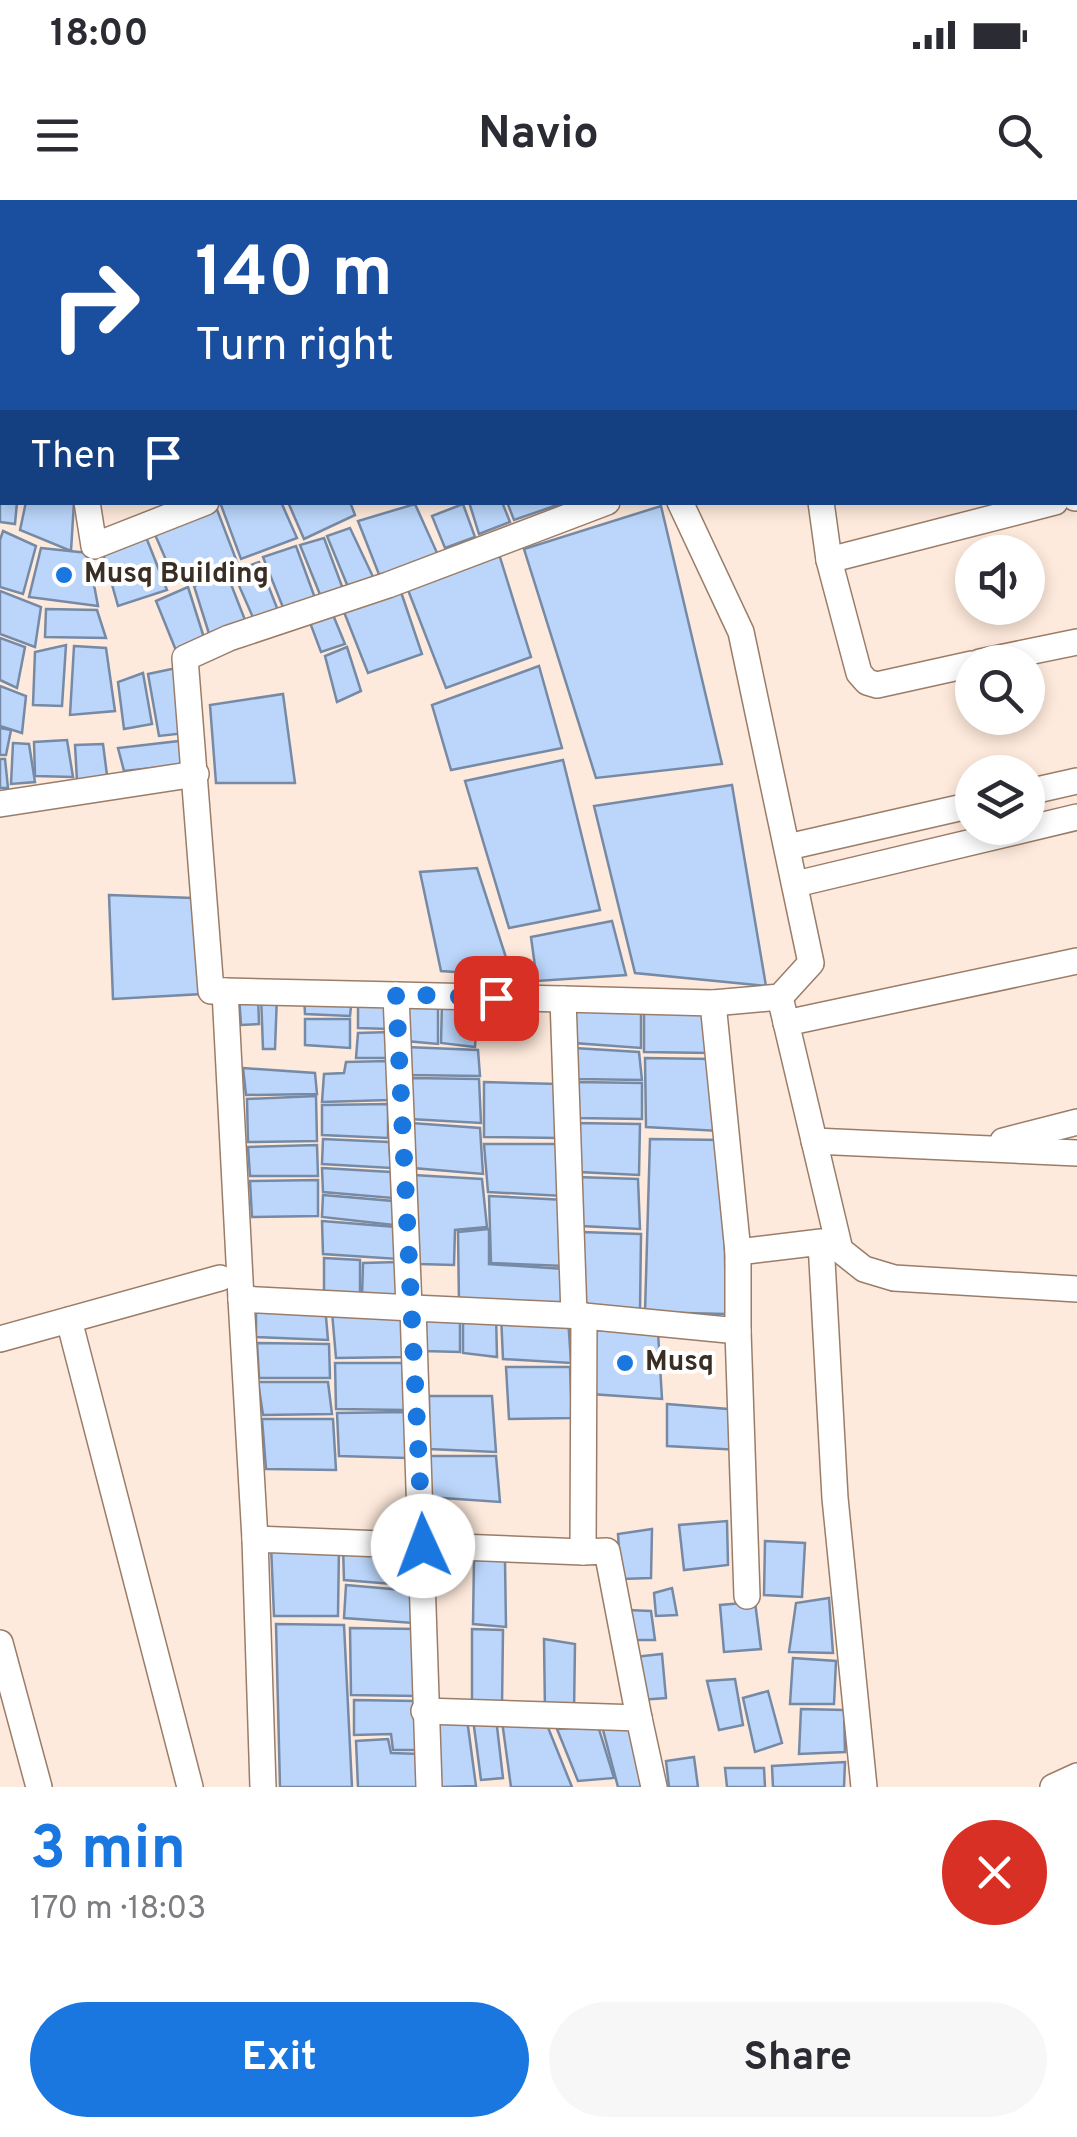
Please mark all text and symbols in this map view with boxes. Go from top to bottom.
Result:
text: 18:00 [50,11,148,60]
text: Navio [478,107,599,164]
icon: menu [30,108,85,163]
icon: search [992,108,1047,163]
text: 140 m [195,232,393,321]
icon: right [30,240,160,370]
text: Turn right [195,319,394,376]
icon: arrive [136,430,191,485]
text: Then [30,433,116,482]
map controls [955,535,1045,845]
button: sound [955,535,1045,625]
place label: Musq Building [84,557,269,593]
marker: Musq Building [53,564,75,586]
button: search [955,645,1045,735]
button: layers [955,755,1045,845]
pin [454,956,539,1041]
icon: arrive [469,971,524,1026]
place label: Musq [645,1345,714,1381]
marker: Musq [614,1352,636,1374]
position arrow [371,1494,475,1598]
text: 3 min [30,1814,186,1890]
button: close [942,1820,1047,1925]
text: 170 m · 18:03 [30,1890,206,1930]
button: Exit [30,2002,529,2117]
button: Share [549,2002,1047,2117]

